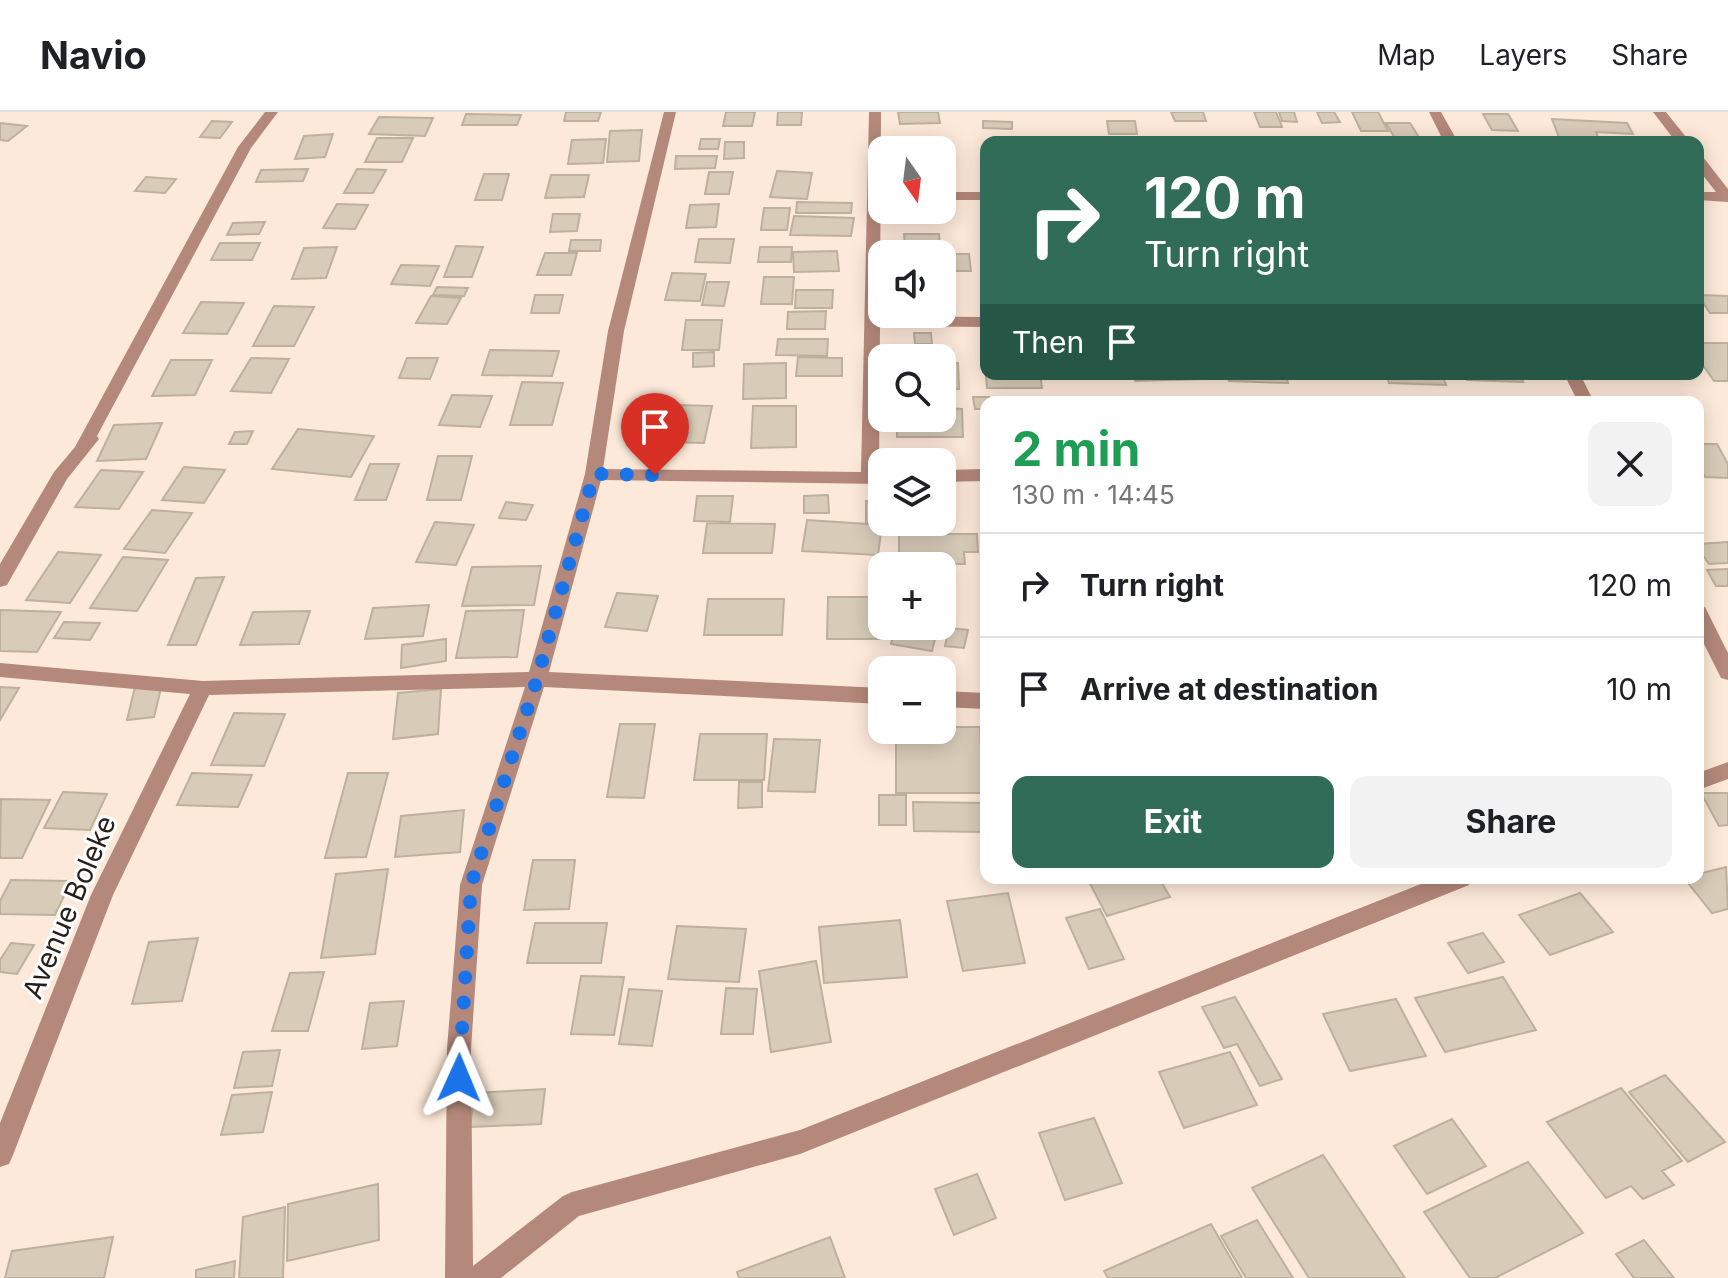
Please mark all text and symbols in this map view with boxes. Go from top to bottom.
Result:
text: Navio [40,32,147,78]
text: Map [1377,38,1435,72]
text: Layers [1479,38,1567,72]
text: Share [1611,38,1688,72]
north arrow [868,136,956,224]
map controls [868,136,956,744]
text: 120 m [1144,164,1306,232]
icon: right [1012,168,1116,272]
text: Turn right [1144,232,1309,276]
button: sound [868,240,956,328]
icon: arrive [1100,320,1144,364]
text: Then [1012,324,1084,360]
button: search [868,344,956,432]
pin [621,393,689,475]
icon: arrive [633,405,677,449]
text: 2 min [1012,419,1140,478]
button: close [1588,422,1672,506]
button: layers [868,448,956,536]
text: 130 m · 14:45 [1012,479,1175,510]
button: + [868,552,956,640]
icon: right [1012,563,1056,607]
text: Turn right [1080,567,1224,603]
text: 120 m [1588,567,1672,603]
button: − [868,656,956,744]
icon: arrive [1012,667,1056,711]
text: Arrive at destination [1080,671,1378,707]
text: 10 m [1606,671,1672,707]
button: Exit [1012,776,1334,868]
button: Share [1350,776,1672,868]
street label: Avenue Boleke [15,810,123,1004]
position arrow [417,1036,501,1120]

